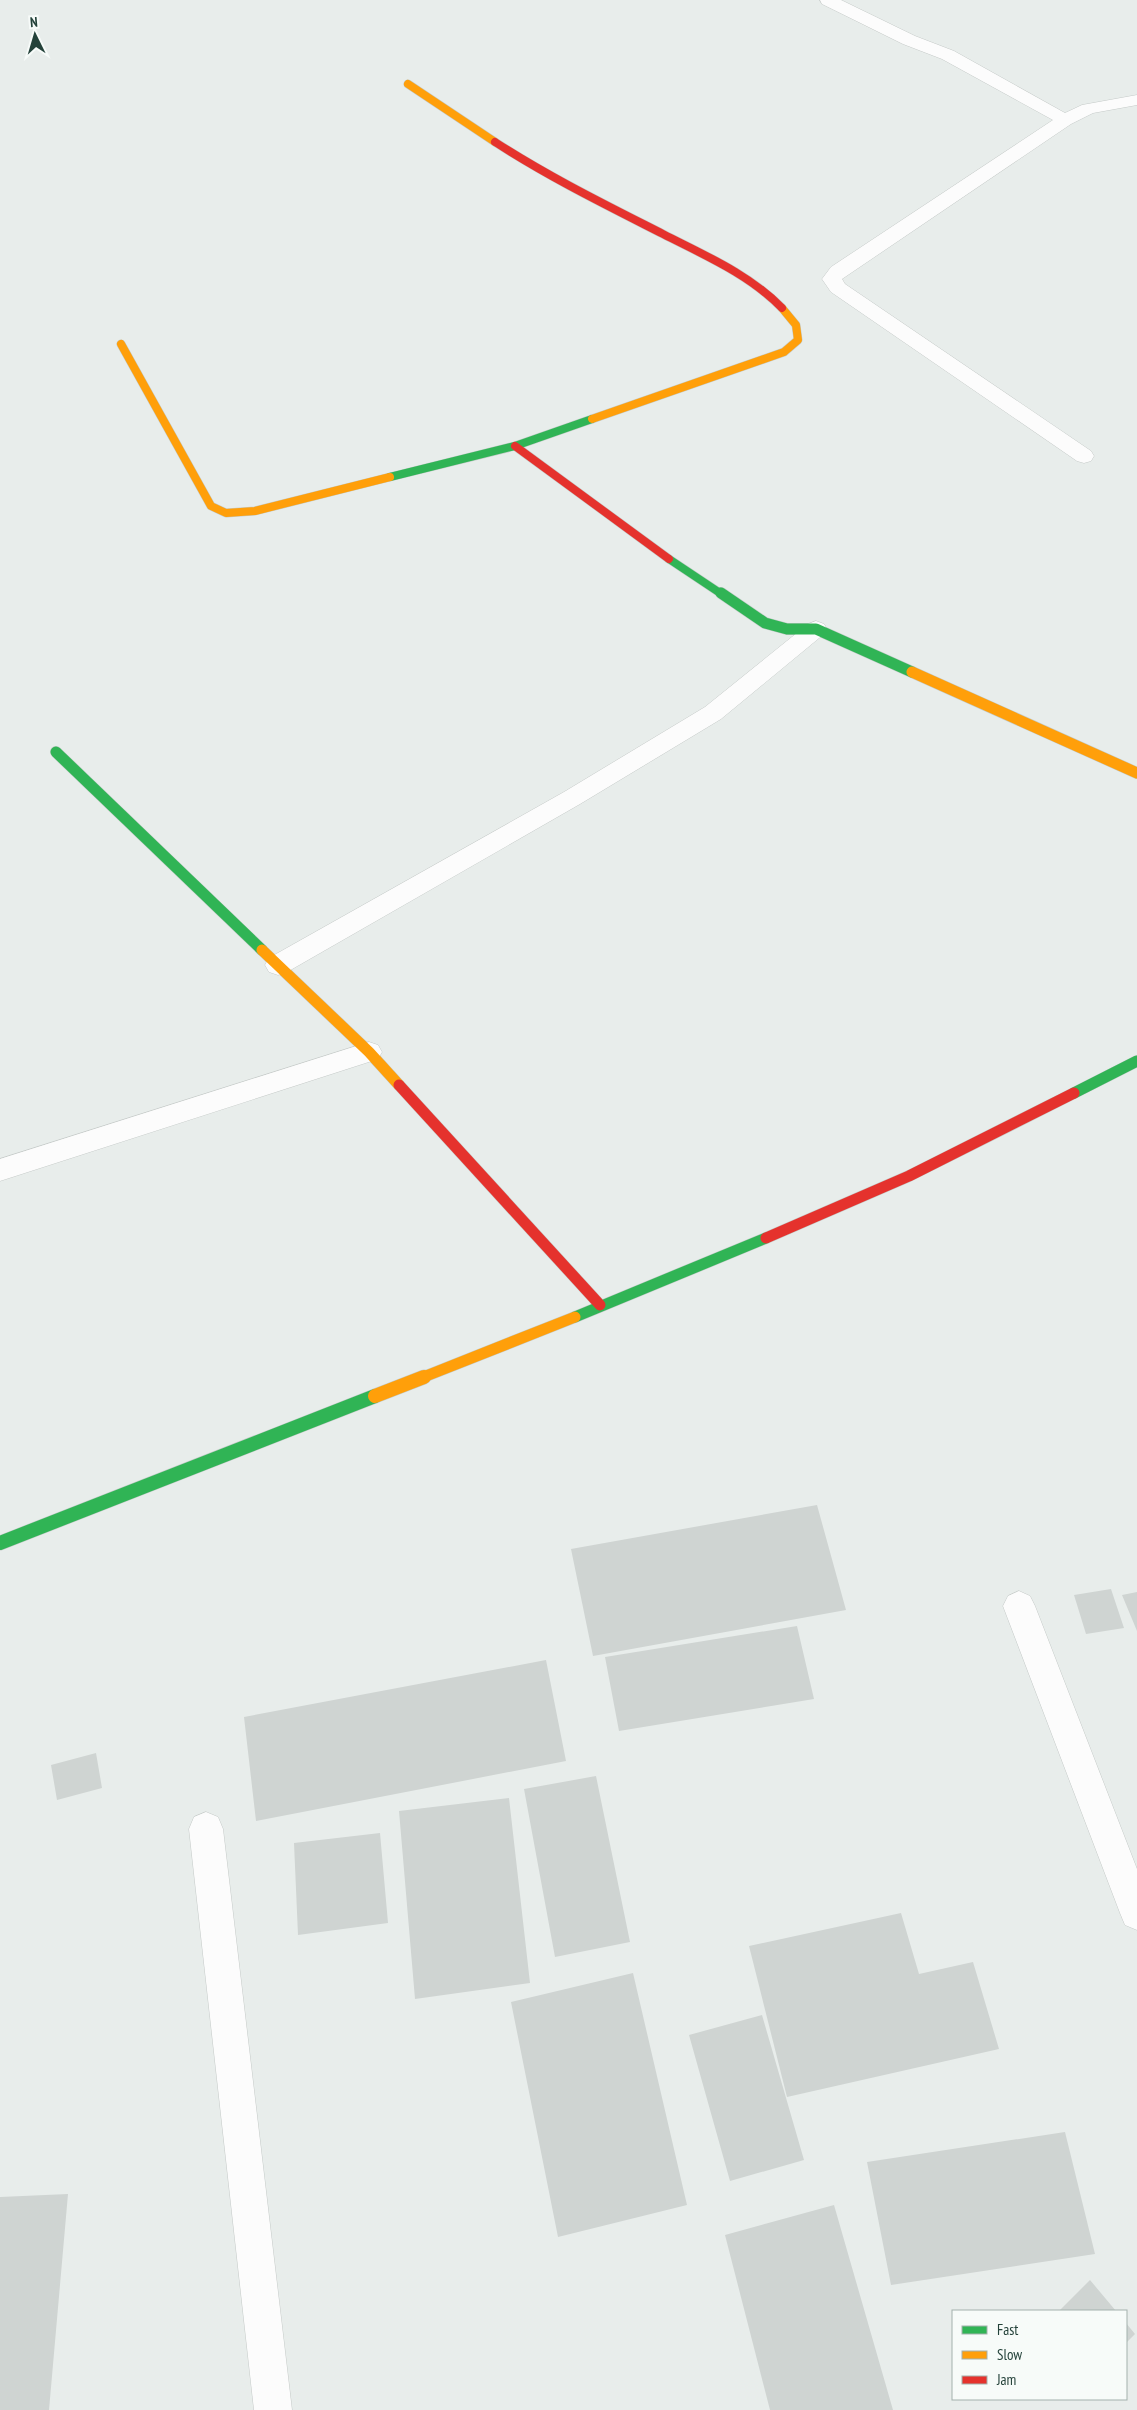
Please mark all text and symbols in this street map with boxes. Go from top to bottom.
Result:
north arrow [10,10,60,60]
text: N [29,13,38,31]
legend [952,2310,1127,2400]
text: Fast [997,2320,1018,2339]
text: Slow [997,2345,1022,2364]
text: Jam [996,2370,1016,2389]

